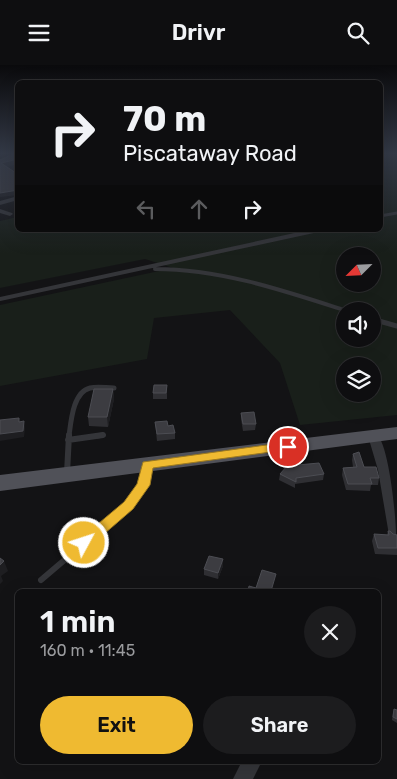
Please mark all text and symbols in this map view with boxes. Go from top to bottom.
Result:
icon: menu [25,19,53,47]
text: Drivr [172,19,225,46]
icon: search [344,19,372,47]
text: 70 m [123,98,206,140]
icon: right [40,100,105,165]
text: Piscataway Road [123,140,297,167]
icon: left [132,195,160,223]
icon: ahead [185,195,213,223]
icon: right [238,195,266,223]
north arrow [336,247,381,293]
map controls [336,247,381,402]
button: sound [336,302,381,347]
button: layers [336,357,381,402]
pin [267,426,309,468]
icon: arrive [274,433,302,461]
position arrow [57,516,109,568]
text: 1 min [40,604,115,640]
button: close [304,606,356,658]
text: 160 m · 11:45 [40,641,135,660]
button: Exit [40,696,193,754]
button: Share [203,696,356,754]

